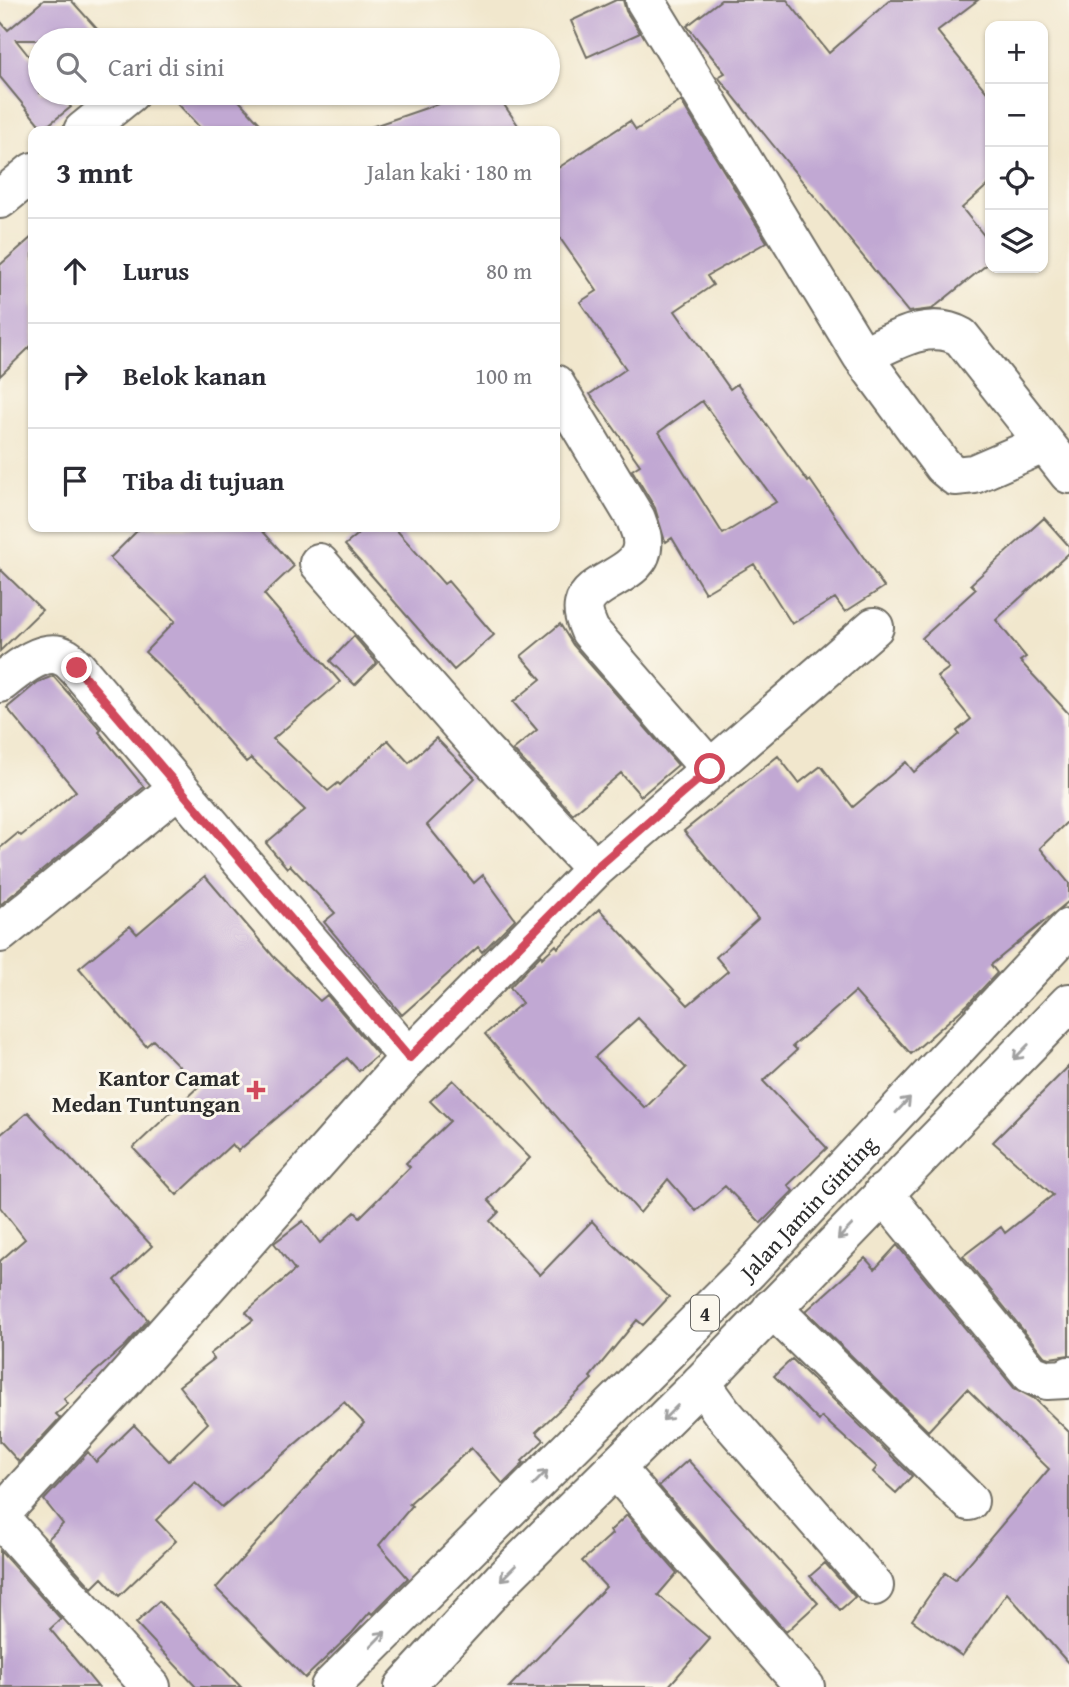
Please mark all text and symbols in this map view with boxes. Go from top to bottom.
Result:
map controls [985,21,1048,273]
button: + [985,21,1048,84]
search box [28,28,560,105]
text: Cari di sini [108,47,225,86]
icon: search [52,48,90,86]
button: − [985,84,1048,147]
button: locate [985,147,1048,210]
text: 3 mnt [56,150,133,194]
text: Jalan kaki · 180 m [367,155,532,188]
button: layers [985,210,1048,273]
text: Lurus [123,251,189,290]
icon: ahead [56,252,94,290]
text: 80 m [486,254,532,287]
text: Belok kanan [123,356,266,395]
icon: right [56,357,94,395]
text: 100 m [475,359,532,392]
text: Tiba di tujuan [123,461,284,500]
icon: arrive [56,462,94,500]
route end [61,652,92,683]
route start [694,753,725,784]
one-way arrow [1013,1043,1030,1060]
place label: Kantor Camat Medan Tuntungan [52,1061,240,1120]
marker: Kantor Camat Medan Tuntungan [246,1080,266,1100]
one-way arrow [895,1097,912,1114]
street label: Jalan Jamin Ginting [730,1127,884,1289]
one-way arrow [837,1223,854,1240]
road number: 4 [691,1296,719,1330]
one-way arrow [662,1405,679,1422]
one-way arrow [531,1470,548,1487]
one-way arrow [500,1564,517,1581]
one-way arrow [370,1630,387,1647]

